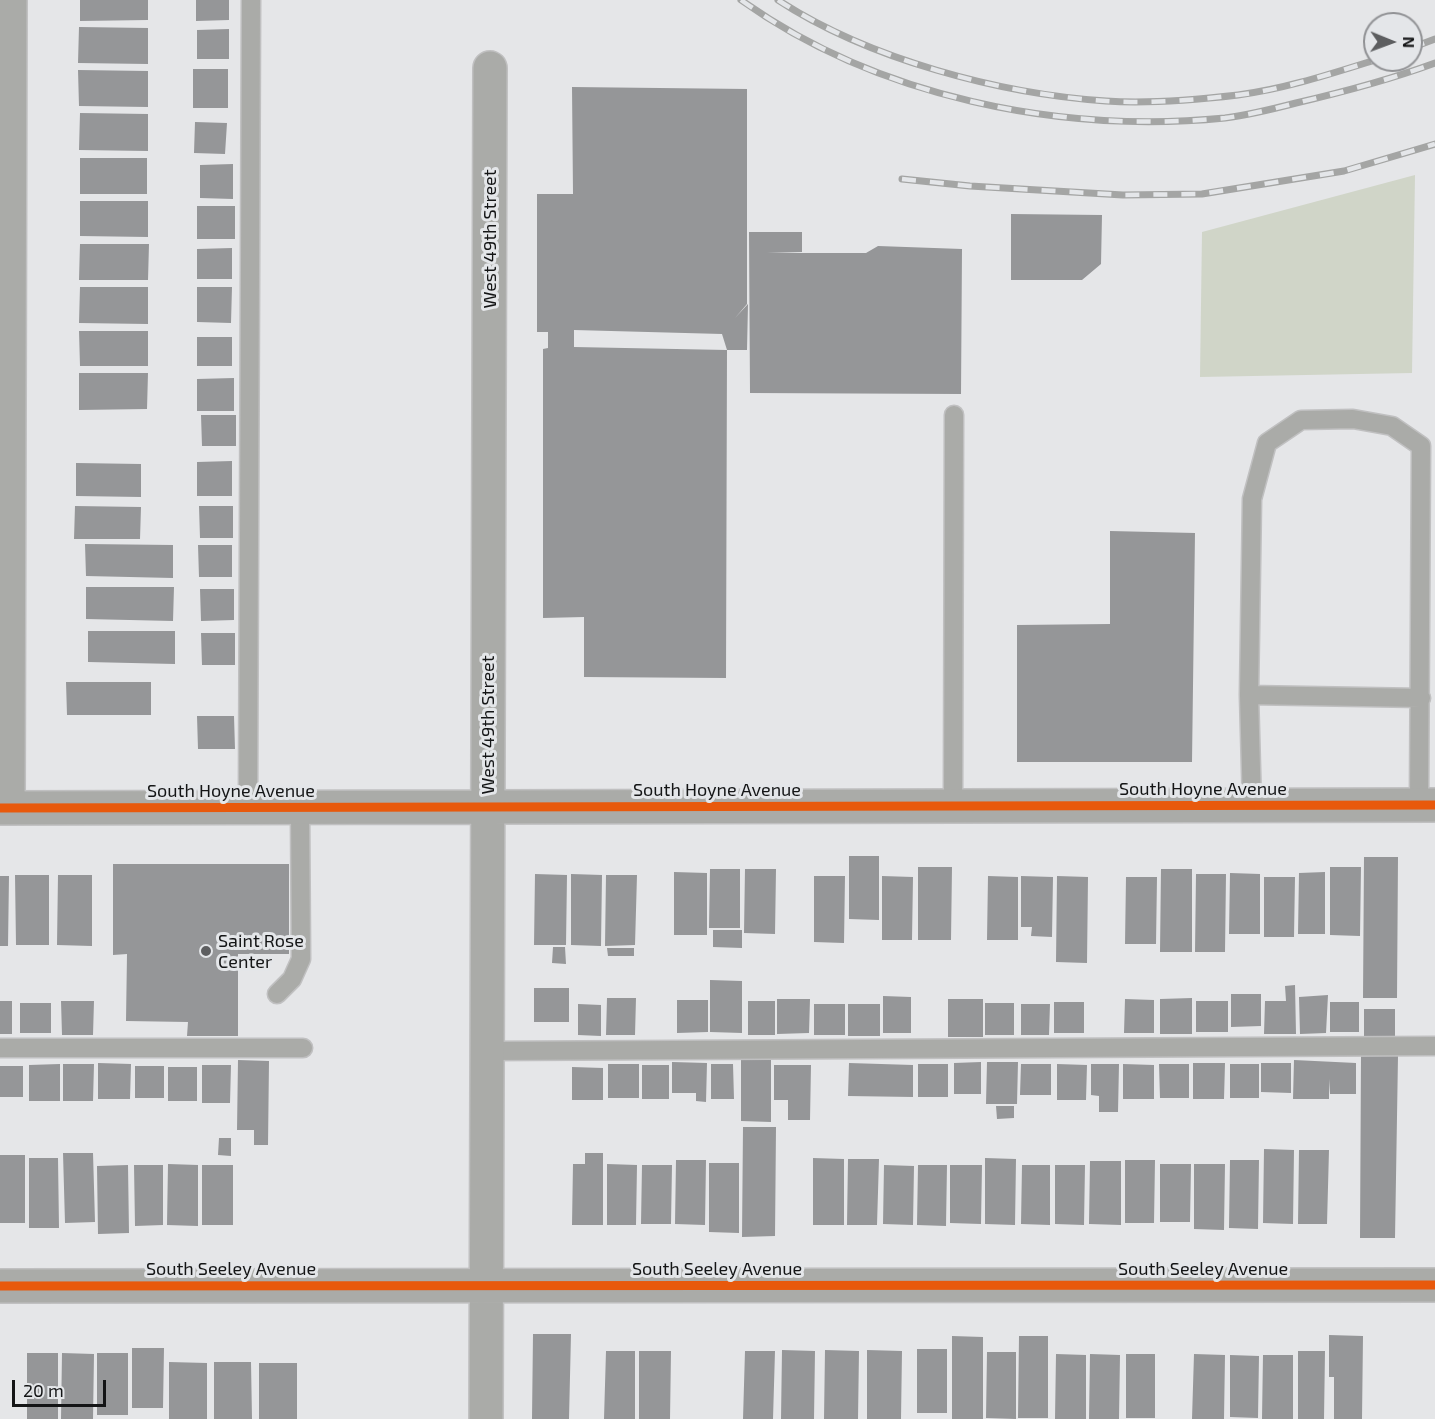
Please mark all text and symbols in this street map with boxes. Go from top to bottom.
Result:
north arrow [1363,12,1423,72]
text: N [1400,36,1419,48]
street label: West 49th Street [479,169,501,309]
street label: West 49th Street [477,655,499,795]
street label: South Hoyne Avenue [1119,778,1287,800]
street label: South Hoyne Avenue [633,779,801,801]
street label: South Hoyne Avenue [147,780,315,802]
place label: Saint Rose Center [218,930,304,972]
marker: Saint Rose Center [199,944,213,958]
street label: South Seeley Avenue [146,1258,316,1280]
street label: South Seeley Avenue [632,1258,802,1280]
street label: South Seeley Avenue [1118,1258,1288,1280]
scale bar [15,1368,110,1406]
text: 20 m [23,1379,64,1401]

